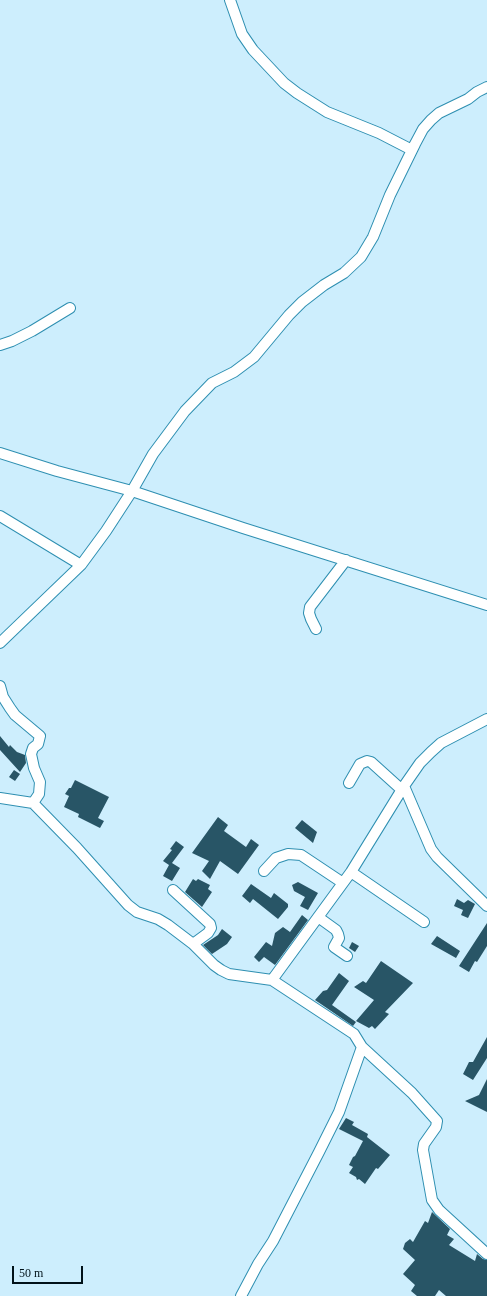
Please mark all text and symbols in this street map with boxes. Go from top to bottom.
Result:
scale bar [14,1258,85,1284]
text: 50 m [19,1266,43,1280]

